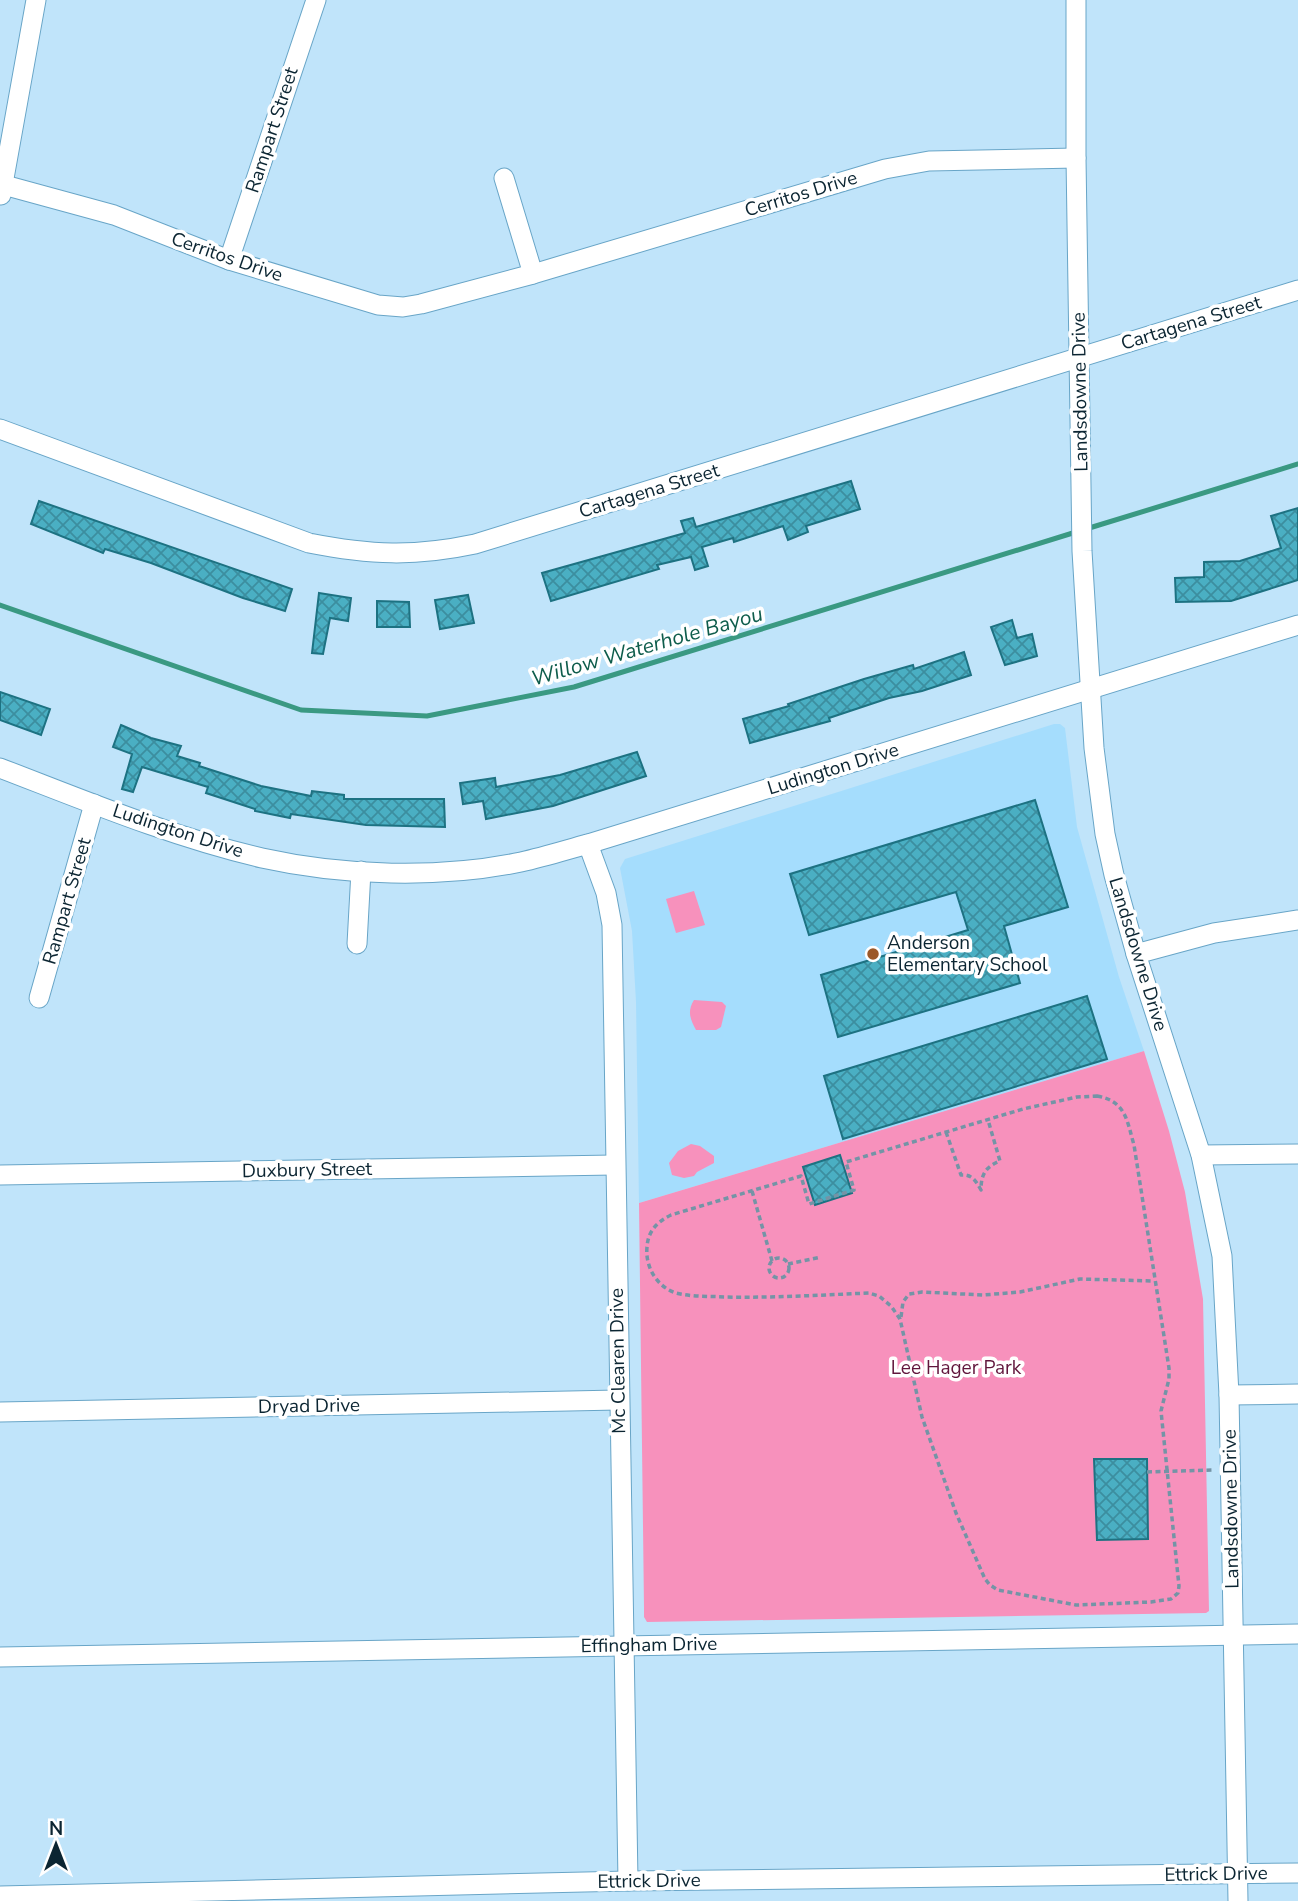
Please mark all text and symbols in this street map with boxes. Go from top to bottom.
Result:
street label: Rampart Street [239,63,305,196]
street label: Cerritos Drive [742,165,860,223]
street label: Cerritos Drive [168,226,286,288]
street label: Cartagena Street [1118,289,1265,357]
street label: Landsdowne Drive [1066,312,1094,472]
street label: Cartagena Street [576,457,723,525]
water label: Willow Waterhole Bayou [528,600,766,692]
street label: Ludington Drive [764,737,902,801]
street label: Ludington Drive [109,798,247,864]
street label: Rampart Street [36,834,98,967]
street label: Landsdowne Drive [1102,874,1174,1034]
place label: Anderson Elementary School [887,930,1048,978]
marker: Anderson Elementary School [865,946,881,962]
street label: Duxbury Street [242,1156,373,1184]
street label: Mc Clearen Drive [604,1288,632,1434]
park label: Lee Hager Park [891,1355,1022,1381]
street label: Dryad Drive [258,1392,360,1420]
street label: Landsdowne Drive [1217,1429,1245,1589]
street label: Effingham Drive [580,1631,718,1659]
north arrow [21,1810,91,1880]
text: N [49,1816,63,1842]
street label: Ettrick Drive [1164,1860,1268,1888]
street label: Ettrick Drive [597,1867,701,1895]

